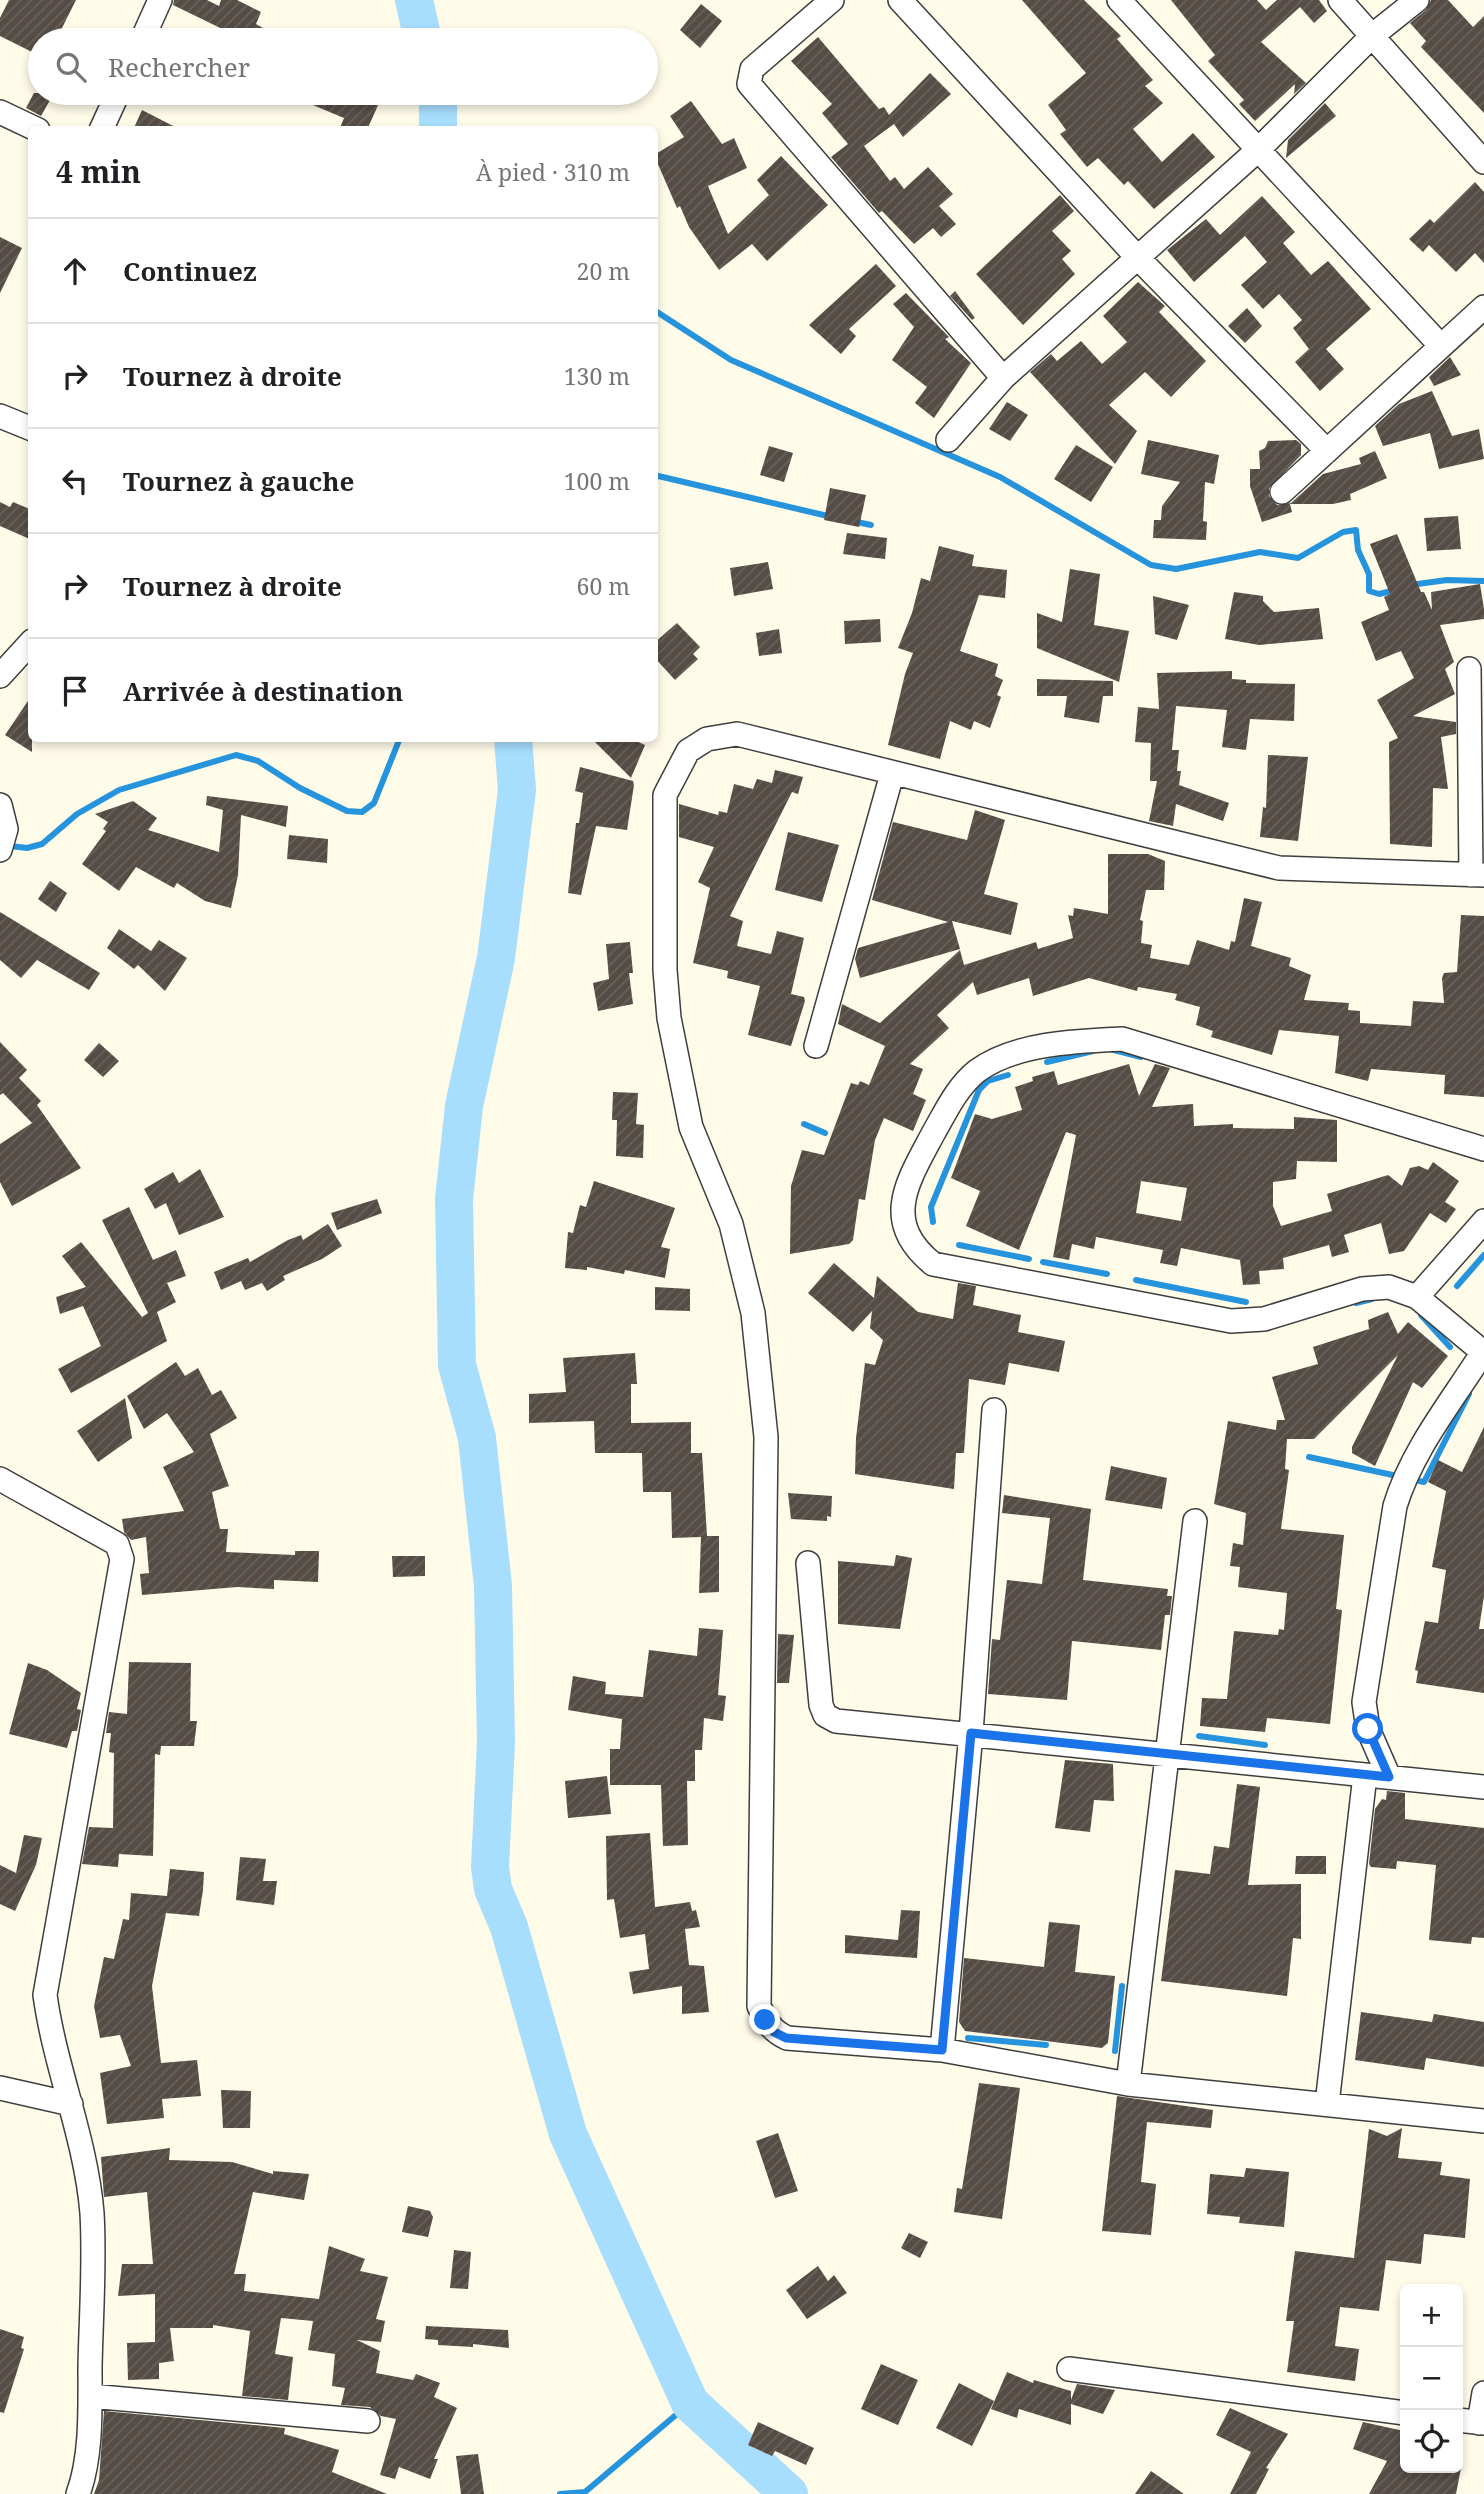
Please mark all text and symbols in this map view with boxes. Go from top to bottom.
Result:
search box [28,28,658,105]
icon: search [52,48,90,86]
text: Rechercher [108,49,250,85]
text: 4 min [56,151,141,192]
text: À pied · 310 m [476,156,630,188]
icon: ahead [56,252,94,290]
text: Continuez [123,253,257,289]
text: 20 m [577,255,630,287]
icon: right [56,357,94,395]
text: Tournez à droite [123,358,342,394]
text: 130 m [564,360,630,392]
icon: left [56,462,94,500]
text: Tournez à gauche [123,463,354,499]
text: 100 m [564,465,630,497]
icon: right [56,567,94,605]
text: Tournez à droite [123,568,342,604]
text: 60 m [577,570,630,602]
icon: arrive [56,672,94,710]
text: Arrivée à destination [123,673,403,709]
route start [1352,1713,1383,1744]
route end [749,2004,780,2035]
map controls [1400,2284,1463,2473]
button: + [1400,2284,1463,2347]
button: − [1400,2347,1463,2410]
button: locate [1400,2410,1463,2473]

